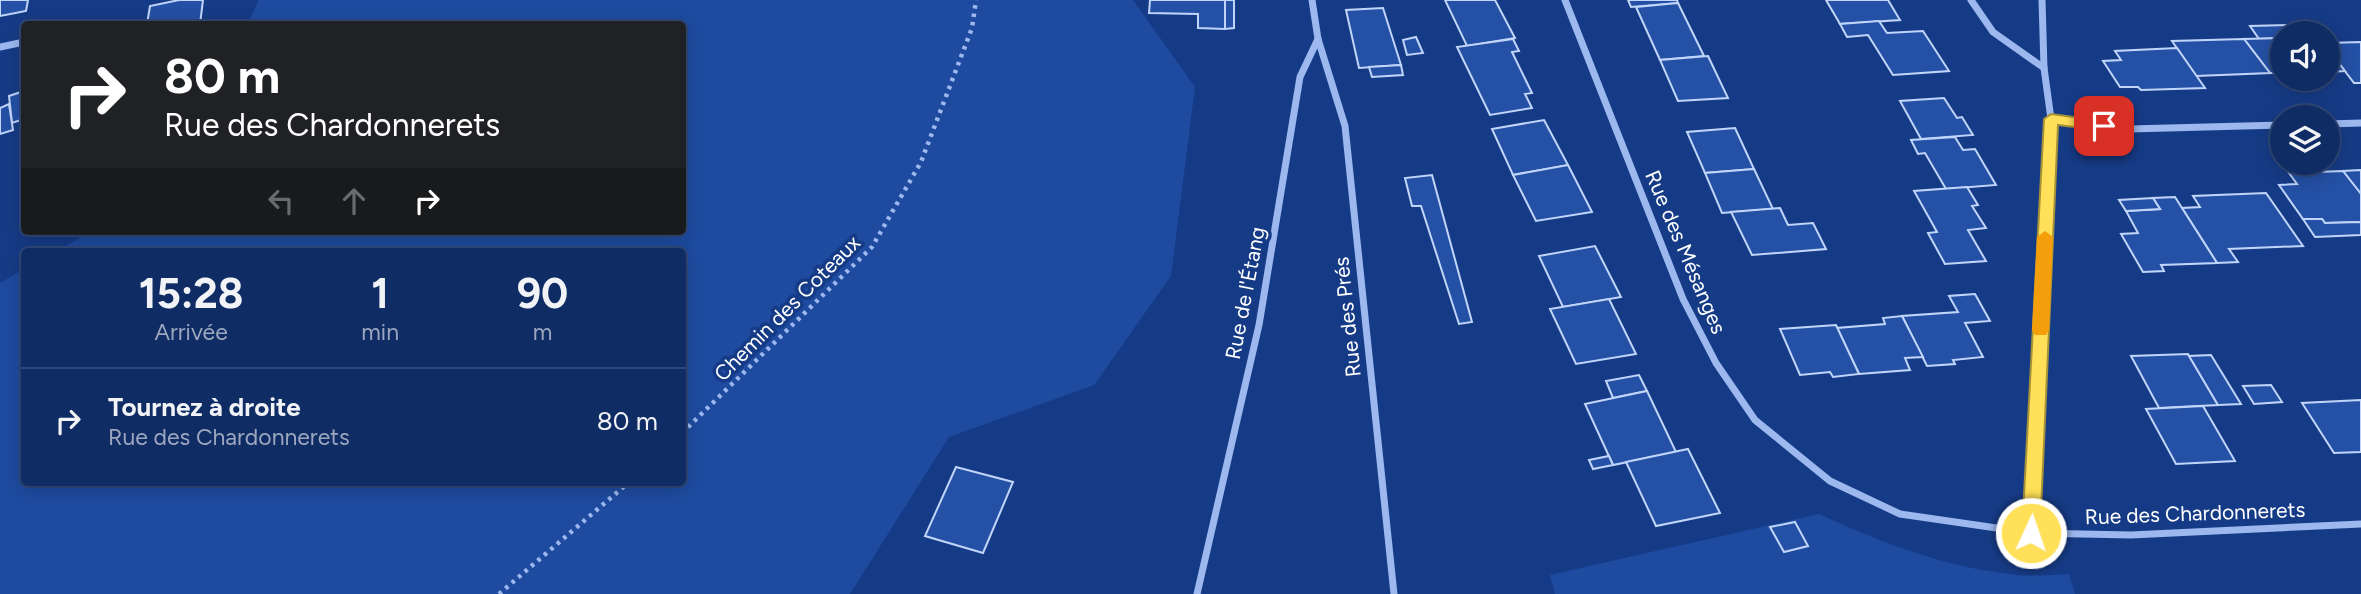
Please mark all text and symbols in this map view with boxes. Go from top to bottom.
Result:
map controls [2270,21,2340,175]
button: sound [2270,21,2340,91]
text: 80 m [164,46,280,105]
icon: right [49,49,140,140]
pin [2074,96,2134,156]
button: layers [2270,105,2340,175]
text: Rue des Chardonnerets [164,106,500,144]
icon: arrive [2085,107,2123,145]
street label: Rue des Mésanges [1640,166,1732,338]
icon: left [262,182,300,220]
icon: ahead [335,182,373,220]
icon: right [408,182,446,220]
street label: Rue de l'Étang [1220,225,1270,361]
street label: Chemin des Coteaux [709,230,865,386]
street label: Rue des Prés [1328,256,1366,378]
text: 15:28 [139,268,244,319]
text: 1 [371,268,389,319]
text: 90 [517,268,568,319]
text: Arrivée [154,318,228,346]
text: min [361,318,399,346]
text: m [533,318,552,346]
text: Tournez à droite [108,391,301,423]
icon: right [49,402,87,440]
text: 80 m [597,405,658,437]
text: Rue des Chardonnerets [108,423,350,451]
position arrow [1994,496,2068,570]
street label: Rue des Chardonnerets [2084,497,2306,529]

